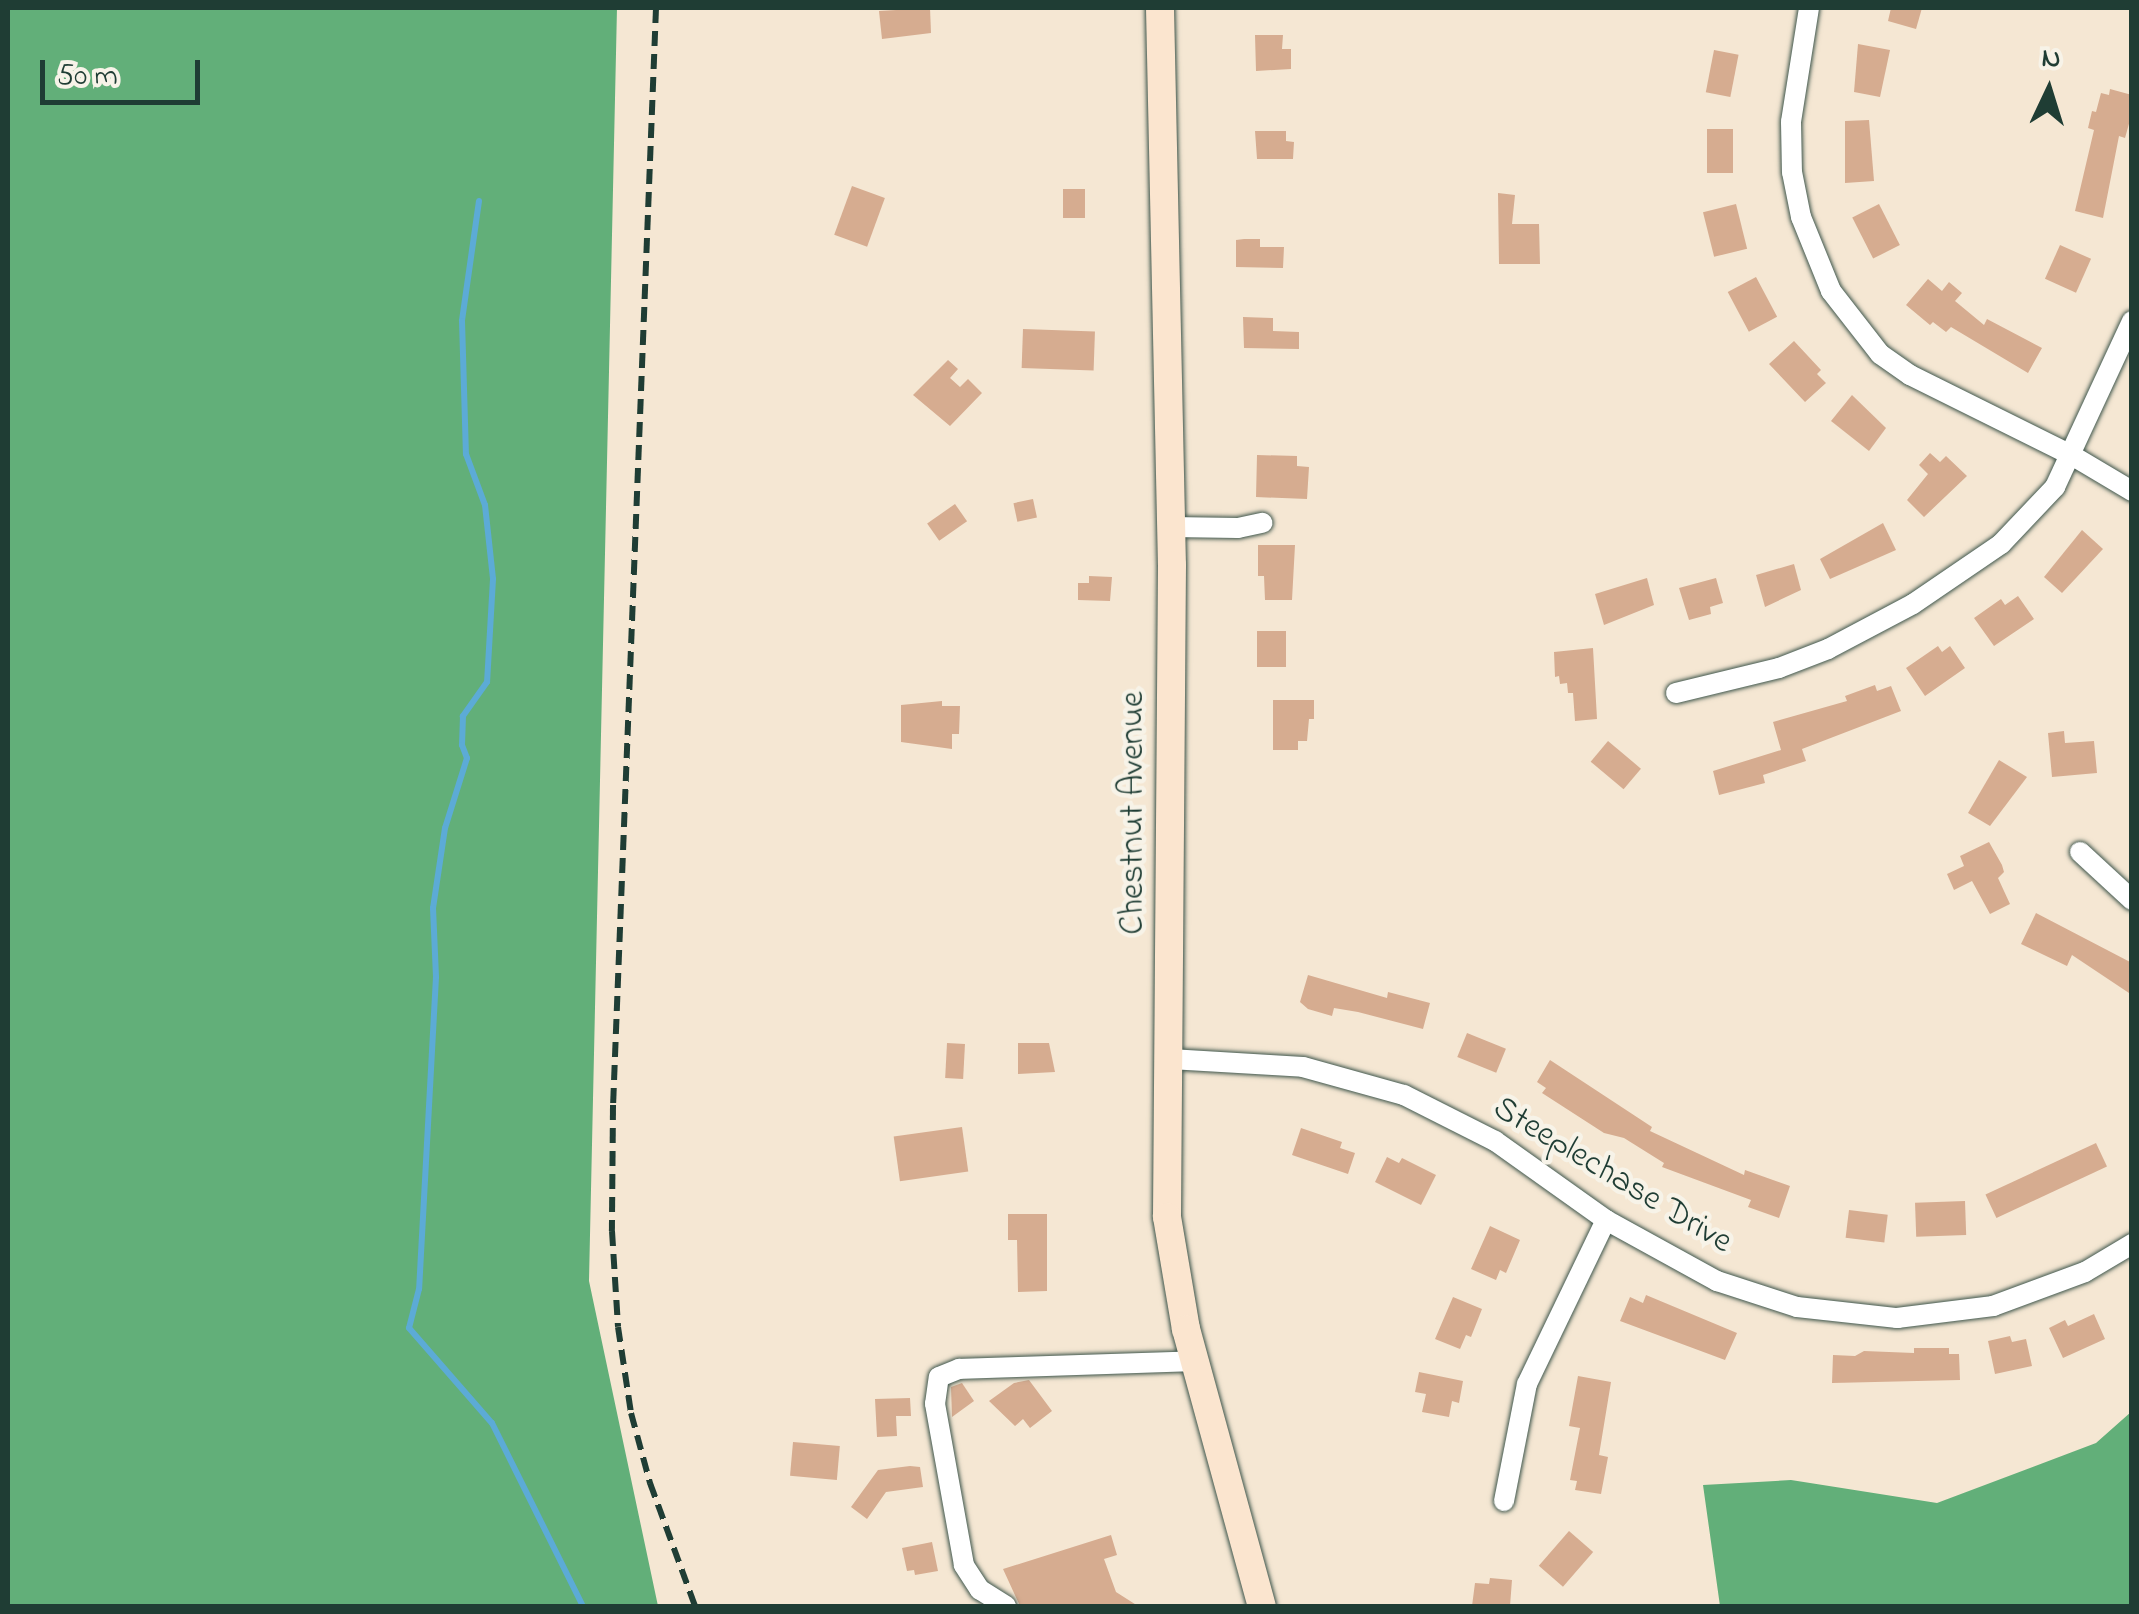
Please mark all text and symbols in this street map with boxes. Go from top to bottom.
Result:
text: N [2040,38,2062,81]
scale bar [45,40,205,102]
north arrow [1999,40,2099,140]
text: 50 m [57,55,118,99]
street label: Chestnut Avenue [1113,691,1155,935]
street label: Steeplechase Drive [1485,1088,1739,1264]

